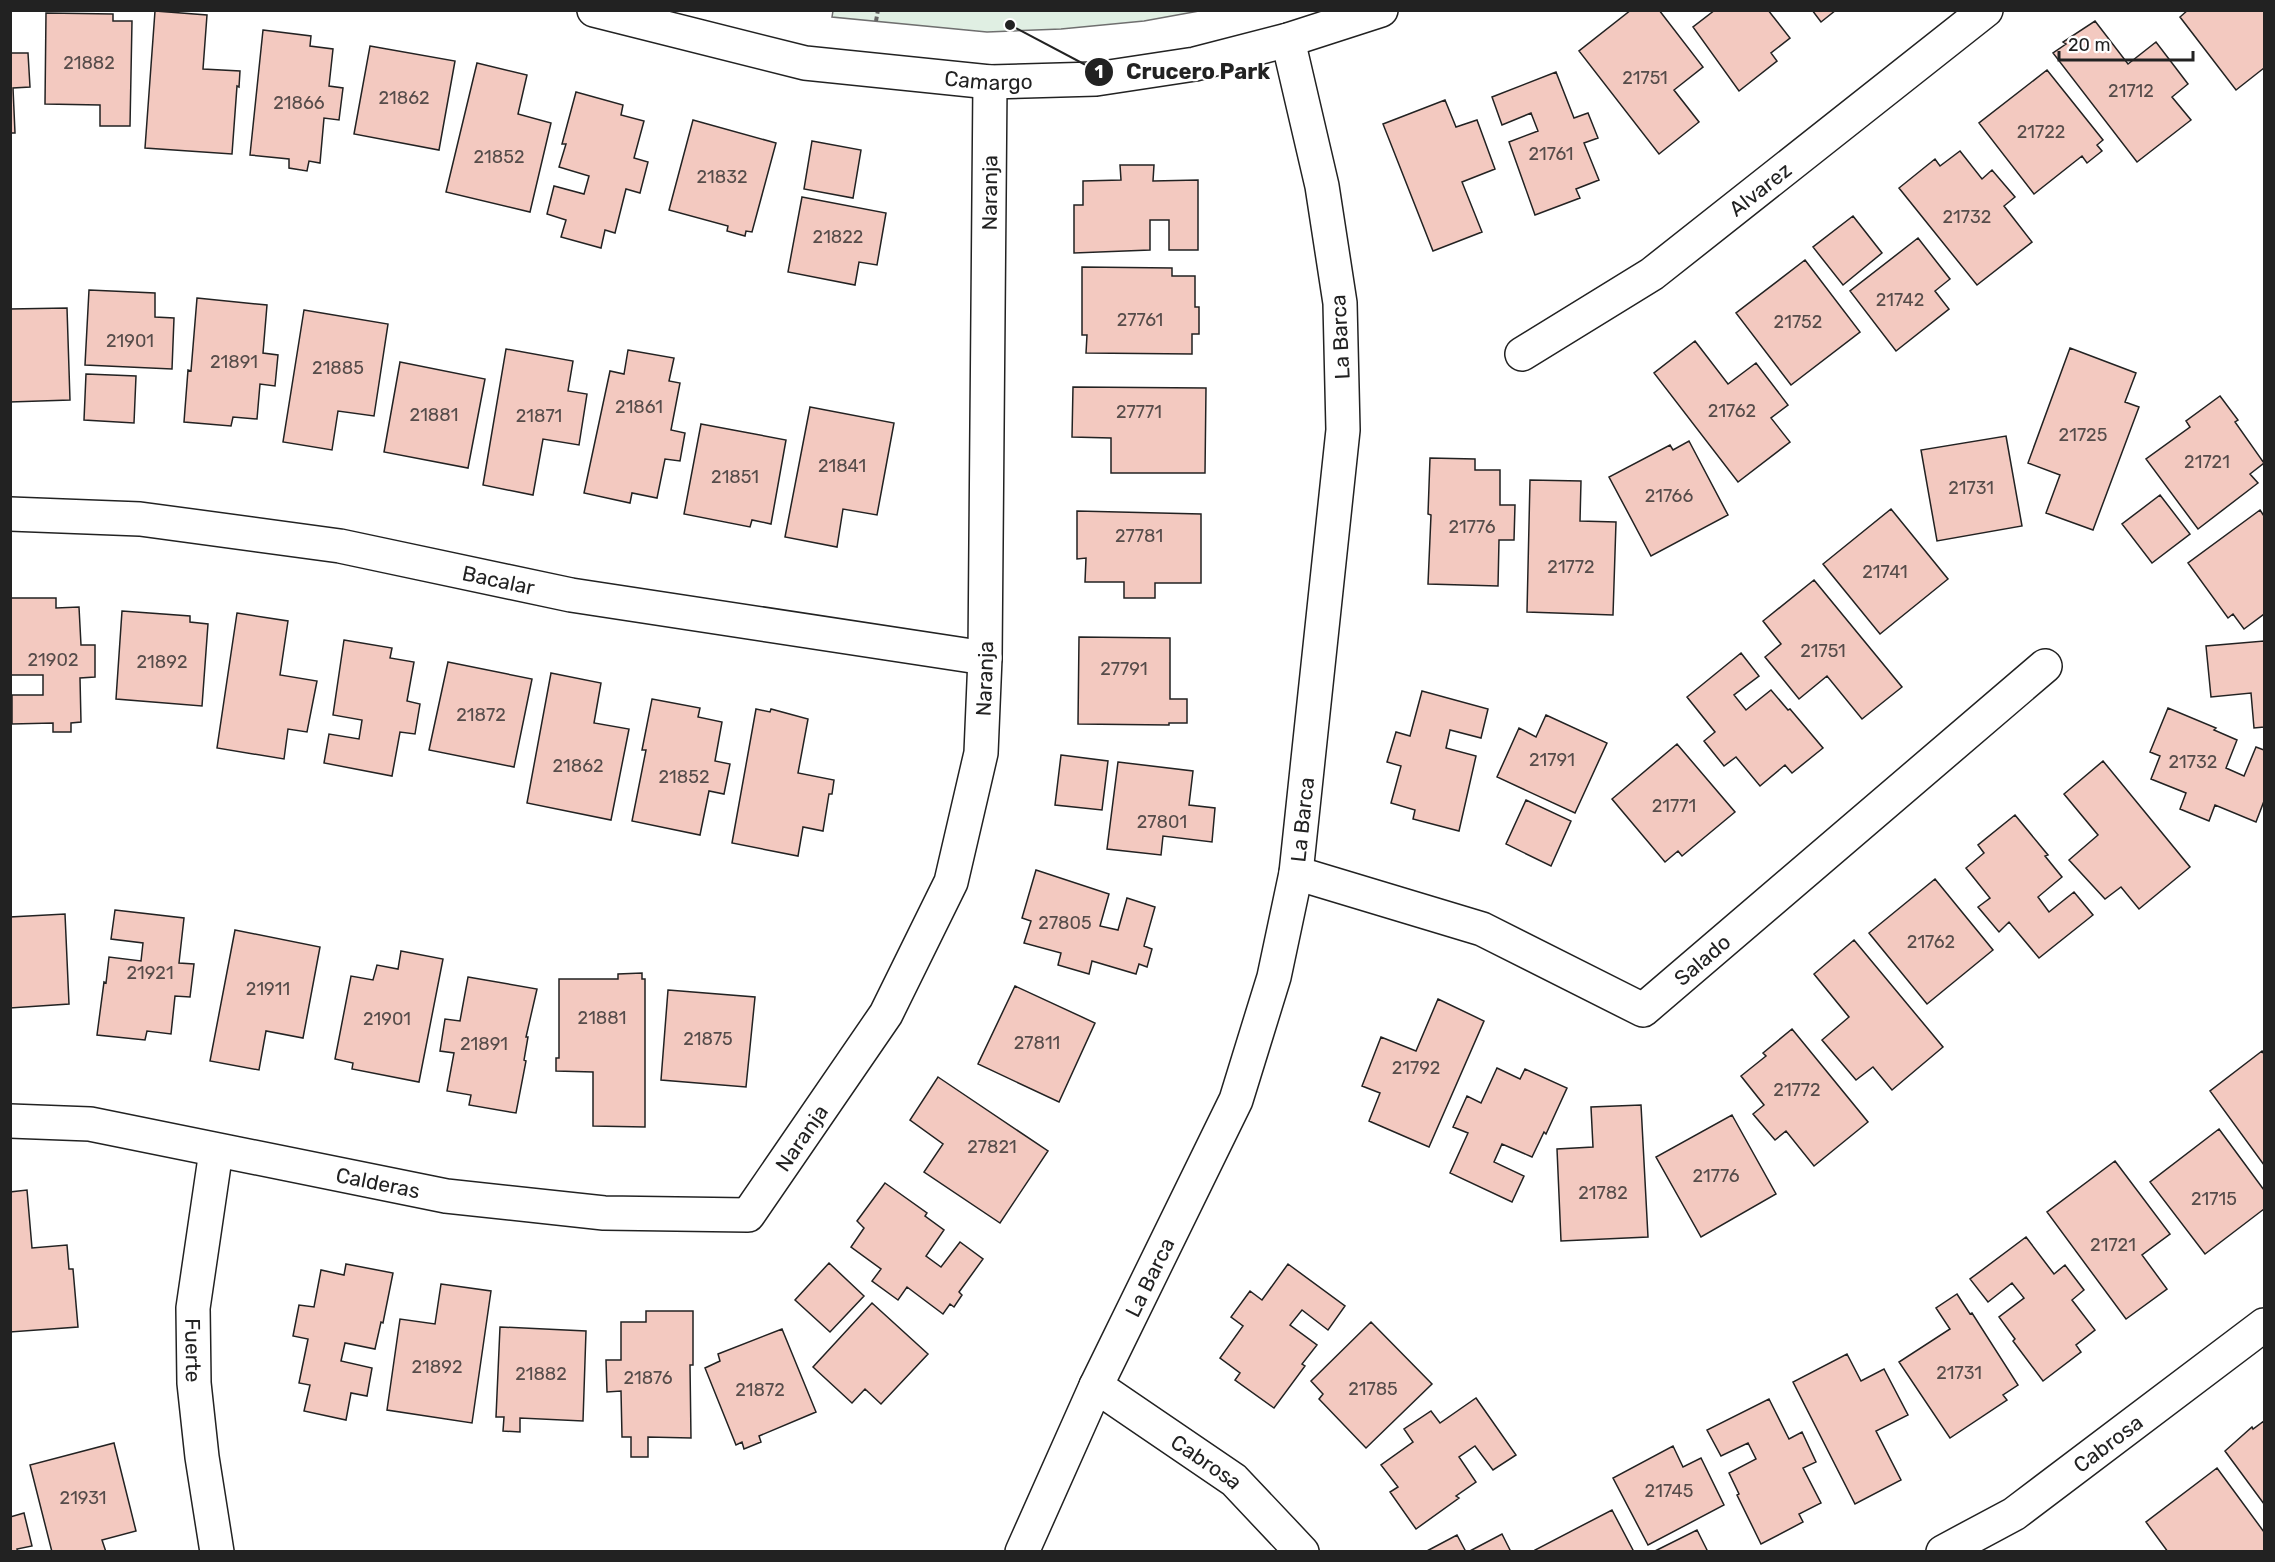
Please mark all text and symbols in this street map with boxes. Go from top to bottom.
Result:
scale bar [2059,24,2192,62]
text: 20 m [2068,34,2110,56]
house number: 21882 [63,52,115,74]
callout: Crucero Park [1084,52,1282,92]
text: Crucero Park [1126,58,1270,85]
text: 1 [1095,61,1103,83]
street label: Camargo [943,65,1033,95]
house number: 21751 [1622,67,1668,89]
house number: 21712 [2108,80,2154,102]
house number: 21862 [378,87,430,109]
house number: 21866 [273,92,325,114]
house number: 21722 [2017,121,2065,143]
house number: 21761 [1528,143,1574,165]
house number: 21852 [474,146,524,168]
street label: Naranja [976,155,1002,230]
street label: Alvarez [1724,157,1796,221]
house number: 21832 [696,166,748,188]
house number: 21732 [1943,206,1991,228]
house number: 21822 [813,226,863,248]
house number: 21742 [1876,289,1924,311]
street label: La Barca [1325,294,1355,380]
house number: 27761 [1117,309,1163,331]
house number: 21752 [1774,311,1822,333]
house number: 21901 [106,330,154,352]
house number: 21891 [210,351,258,373]
house number: 21885 [312,357,364,379]
house number: 21861 [615,396,663,418]
house number: 21762 [1708,400,1756,422]
house number: 27771 [1116,401,1162,423]
house number: 21881 [410,404,458,426]
house number: 21871 [516,405,562,427]
house number: 21725 [2059,424,2107,446]
house number: 21721 [2184,451,2230,473]
house number: 21841 [818,455,866,477]
house number: 21851 [711,466,759,488]
house number: 21731 [1948,477,1994,499]
house number: 21766 [1645,485,1693,507]
house number: 21776 [1448,516,1496,538]
house number: 27781 [1115,525,1163,547]
house number: 21772 [1547,556,1595,578]
street label: Bacalar [460,560,537,599]
house number: 21741 [1862,561,1908,583]
house number: 21751 [1800,640,1846,662]
street label: Naranja [970,641,998,717]
house number: 21902 [28,649,78,671]
house number: 21892 [137,651,187,673]
house number: 27791 [1100,658,1148,680]
house number: 21872 [456,704,506,726]
house number: 21791 [1529,749,1575,771]
house number: 21732 [2169,751,2217,773]
house number: 21862 [552,755,604,777]
house number: 21852 [659,766,709,788]
street label: La Barca [1285,776,1319,863]
house number: 21771 [1652,795,1696,817]
house number: 27801 [1137,811,1187,833]
house number: 27805 [1038,912,1092,934]
street label: Salado [1669,929,1735,991]
house number: 21762 [1907,931,1955,953]
house number: 21921 [126,962,174,984]
house number: 21911 [246,978,290,1000]
house number: 21881 [578,1007,626,1029]
house number: 21901 [363,1008,411,1030]
house number: 21875 [683,1028,733,1050]
house number: 27811 [1014,1032,1060,1054]
house number: 21891 [460,1033,508,1055]
house number: 21792 [1392,1057,1440,1079]
house number: 21772 [1773,1079,1821,1101]
street label: Naranja [769,1100,833,1176]
house number: 27821 [967,1136,1017,1158]
street label: Calderas [334,1162,422,1203]
house number: 21776 [1692,1165,1740,1187]
house number: 21782 [1578,1182,1628,1204]
house number: 21715 [2191,1188,2237,1210]
street label: La Barca [1119,1233,1179,1321]
house number: 21721 [2090,1234,2136,1256]
street label: Fuerte [181,1318,206,1383]
house number: 21892 [412,1356,462,1378]
house number: 21731 [1936,1362,1982,1384]
house number: 21882 [515,1363,567,1385]
house number: 21876 [623,1367,673,1389]
house number: 21785 [1348,1378,1398,1400]
house number: 21872 [735,1379,785,1401]
street label: Cabrosa [2068,1409,2147,1477]
street label: Cabrosa [1167,1429,1248,1494]
house number: 21745 [1645,1480,1693,1502]
house number: 21931 [60,1487,106,1509]

